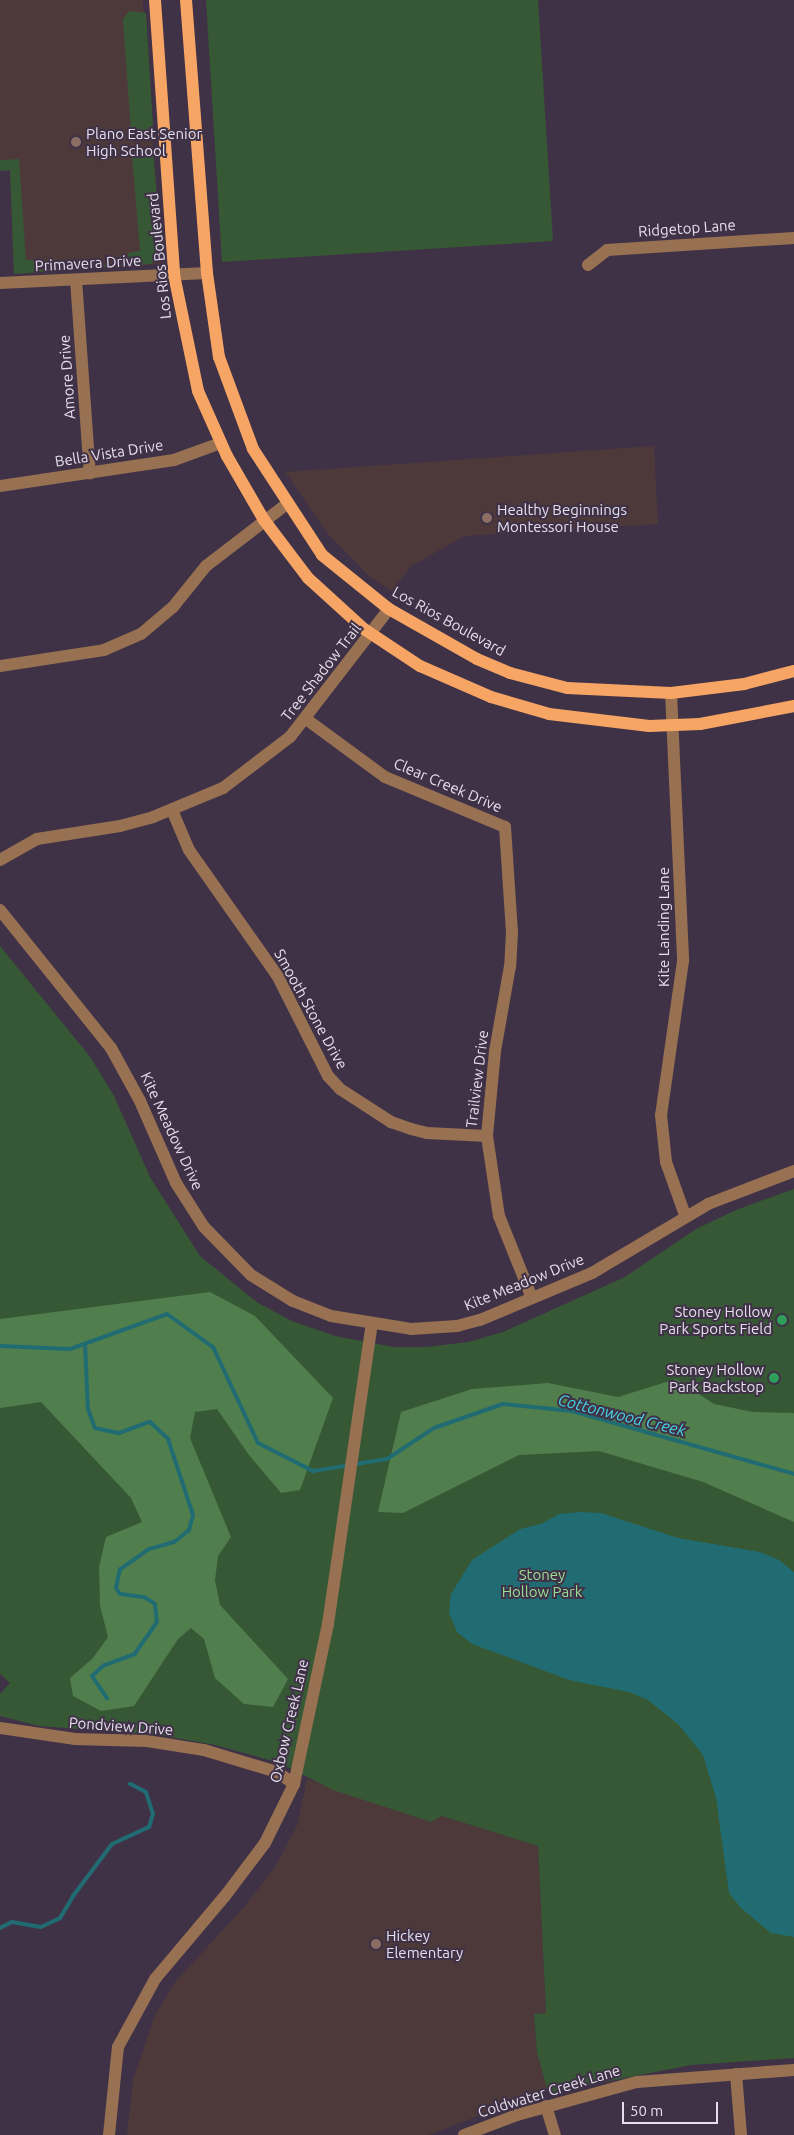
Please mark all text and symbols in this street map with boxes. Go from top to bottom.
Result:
place label: Plano East Senior High School [86,124,202,159]
marker: Plano East Senior High School [70,136,82,148]
street label: Los Rios Boulevard [143,192,175,320]
street label: Ridgetop Lane [638,216,736,240]
street label: Primavera Drive [34,251,142,275]
street label: Amore Drive [55,334,79,420]
street label: Bella Vista Drive [54,436,164,470]
place label: Healthy Beginnings Montessori House [497,500,627,535]
marker: Healthy Beginnings Montessori House [481,512,493,524]
street label: Los Rios Boulevard [389,582,509,660]
street label: Tree Shadow Trail [277,620,365,724]
street label: Clear Creek Drive [391,754,505,816]
street label: Kite Landing Lane [655,867,673,987]
street label: Smooth Stone Drive [271,946,351,1072]
street label: Trailview Drive [462,1029,492,1129]
street label: Kite Meadow Drive [137,1069,207,1193]
street label: Kite Meadow Drive [461,1250,587,1314]
place label: Stoney Hollow Park Sports Field [659,1302,772,1337]
marker: Stoney Hollow Park Sports Field [776,1314,788,1326]
place label: Stoney Hollow Park Backstop [667,1360,764,1395]
marker: Stoney Hollow Park Backstop [768,1372,780,1384]
water label: Cottonwood Creek [556,1390,688,1440]
park label: Stoney Hollow Park [502,1565,582,1600]
street label: Oxbow Creek Lane [266,1657,312,1785]
street label: Pondview Drive [68,1713,174,1739]
place label: Hickey Elementary [386,1926,463,1961]
marker: Hickey Elementary [370,1938,382,1950]
street label: Coldwater Creek Lane [476,2061,622,2121]
scale bar [624,2092,720,2124]
text: 50 m [630,2102,663,2119]

